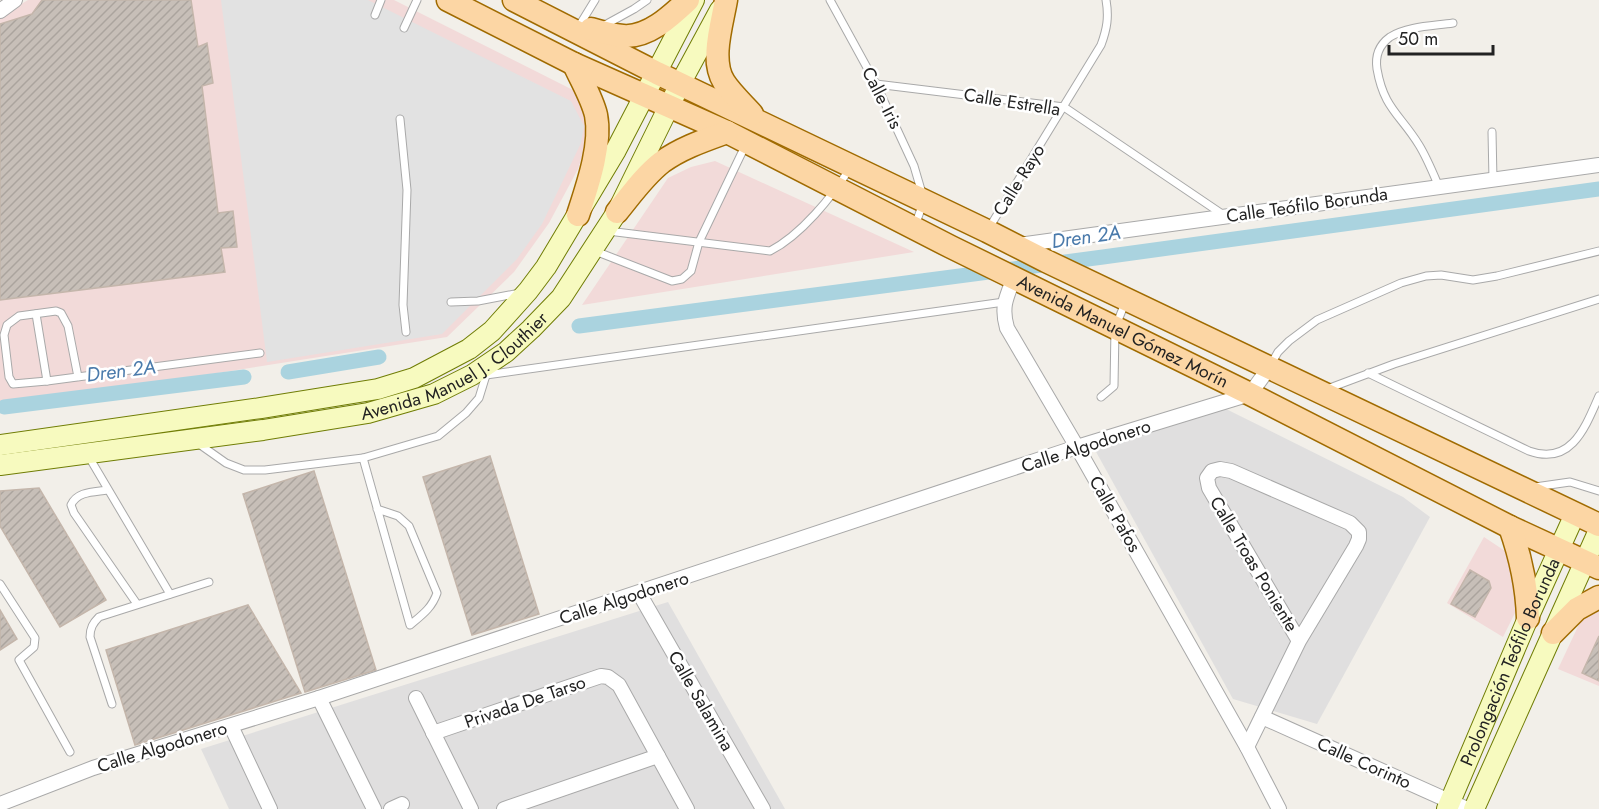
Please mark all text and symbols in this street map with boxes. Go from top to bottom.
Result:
scale bar [1389,18,1492,56]
text: 50 m [1398,26,1438,52]
street label: Calle Iris [855,62,909,134]
street label: Calle Estrella [962,82,1062,122]
street label: Calle Rayo [987,139,1051,221]
street label: Calle Teófilo Borunda [1225,181,1389,229]
water label: Dren 2A [1050,218,1123,256]
street label: Avenida Manuel Gómez Morín [1013,268,1233,394]
street label: Avenida Manuel J. Clouthier [359,306,554,427]
water label: Dren 2A [85,352,158,390]
street label: Calle Algodonero [1018,413,1154,479]
street label: Calle Pafos [1083,471,1147,557]
street label: Calle Troas Poniente [1203,492,1305,636]
street label: Prolongación Teófilo Borunda [1454,554,1567,770]
street label: Calle Algodonero [556,565,692,631]
street label: Calle Salamina [662,646,740,756]
street label: Privada De Tarso [461,669,589,735]
street label: Calle Algodonero [94,715,230,779]
street label: Calle Corinto [1313,731,1415,795]

